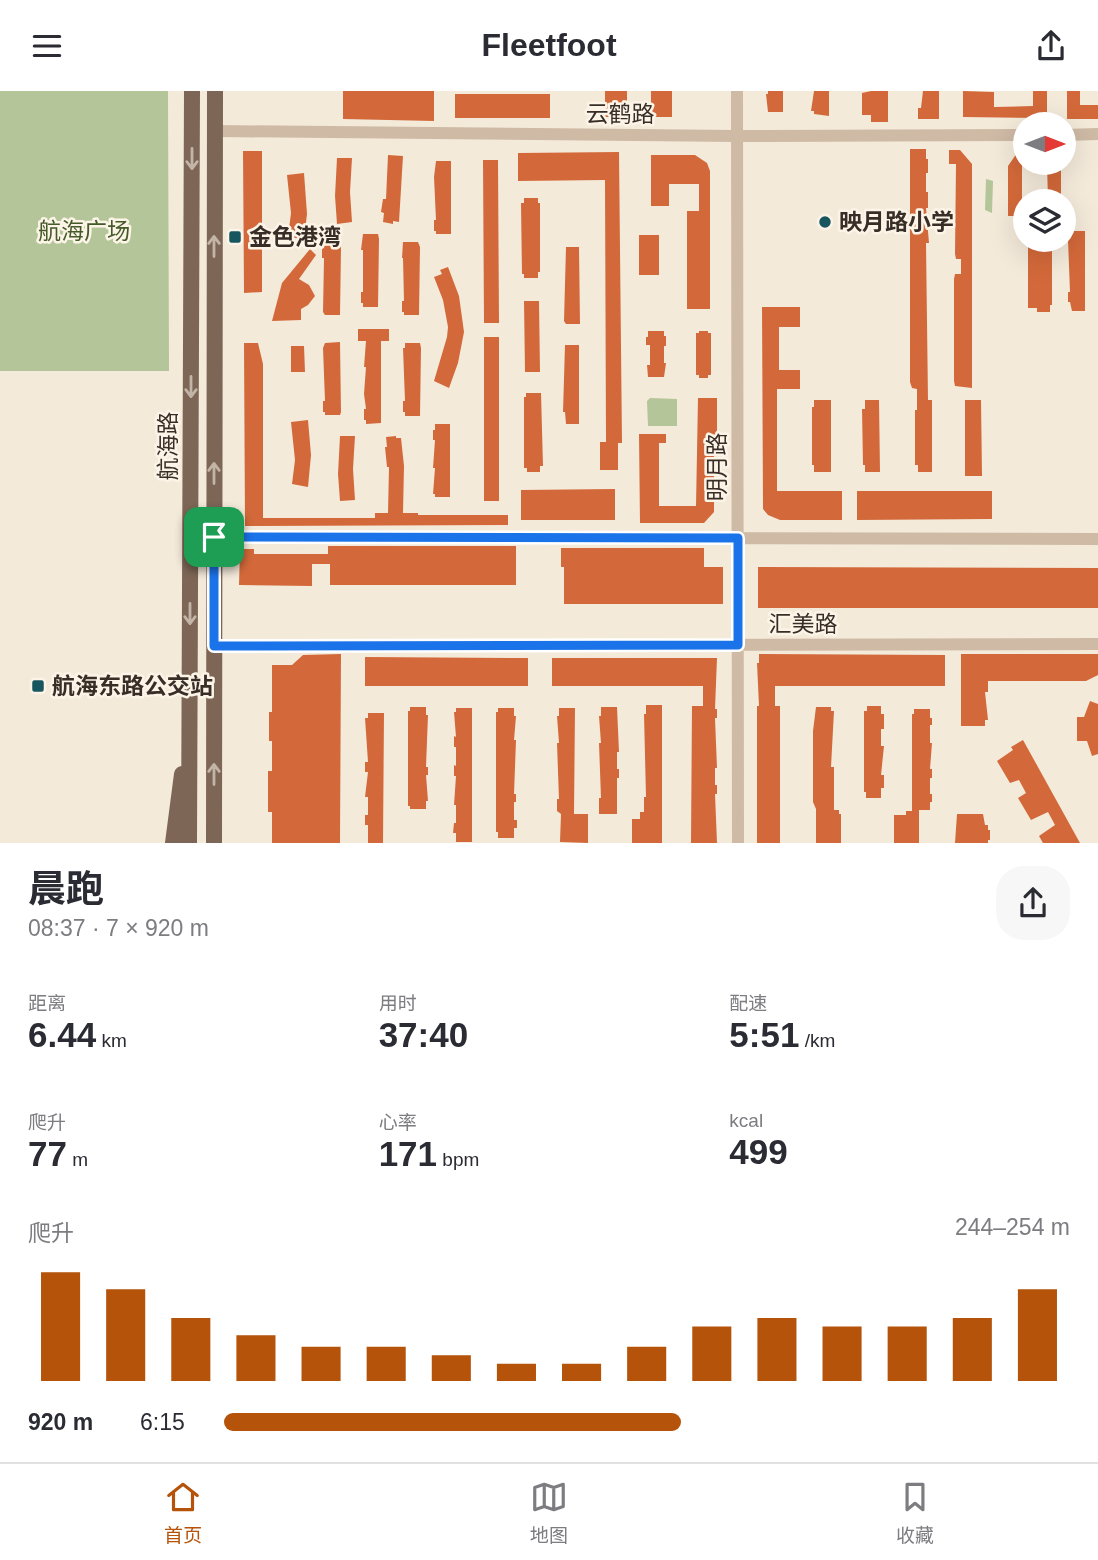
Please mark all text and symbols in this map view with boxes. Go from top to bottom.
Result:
icon: menu [28,27,66,65]
text: Fleetfoot [481,27,617,63]
icon: share [1032,27,1070,65]
street label: 云鹤路 [586,101,655,127]
north arrow [1013,112,1076,175]
map controls [1013,112,1076,252]
one-way arrow [185,147,199,170]
button: layers [1013,189,1076,252]
place label: 映月路小学 [839,209,954,235]
marker: 映月路小学 [817,214,833,230]
park label: 航海广场 [38,218,130,244]
place label: 金色港湾 [249,224,341,250]
marker: 金色港湾 [227,229,243,245]
one-way arrow [207,235,221,258]
one-way arrow [184,375,198,398]
street label: 航海路 [155,412,181,481]
street label: 明月路 [704,433,730,502]
one-way arrow [207,462,221,485]
pin [184,507,244,567]
icon: arrive [195,518,233,556]
one-way arrow [183,602,196,625]
street label: 汇美路 [769,611,838,637]
place label: 航海东路公交站 [52,673,213,699]
marker: 航海东路公交站 [30,678,46,694]
one-way arrow [207,763,221,786]
button: share [996,866,1070,940]
text: 晨跑 [28,868,104,910]
text: 08:37 · 7 × 920 m [28,915,209,941]
text: 距离 [28,993,66,1014]
text: 用时 [379,993,417,1014]
text: 配速 [729,993,767,1014]
text: 6.44 [28,1015,96,1054]
text: 37:40 [379,1015,468,1054]
text: 5:51 [729,1015,799,1054]
text: km [96,1030,127,1051]
text: /km [799,1030,835,1051]
text: kcal [729,1110,763,1131]
text: 爬升 [28,1112,66,1133]
text: 心率 [379,1112,417,1133]
text: 499 [729,1132,788,1171]
text: 77 [28,1134,67,1173]
text: 171 [379,1134,437,1173]
text: m [67,1149,88,1170]
text: bpm [437,1149,479,1170]
text: 244–254 m [955,1214,1070,1240]
text: 爬升 [28,1220,74,1246]
text: 920 m [28,1409,93,1435]
text: 6:15 [140,1409,185,1435]
tab: 首页 [164,1478,202,1547]
tab: 地图 [530,1478,568,1547]
tab: 收藏 [896,1478,934,1547]

